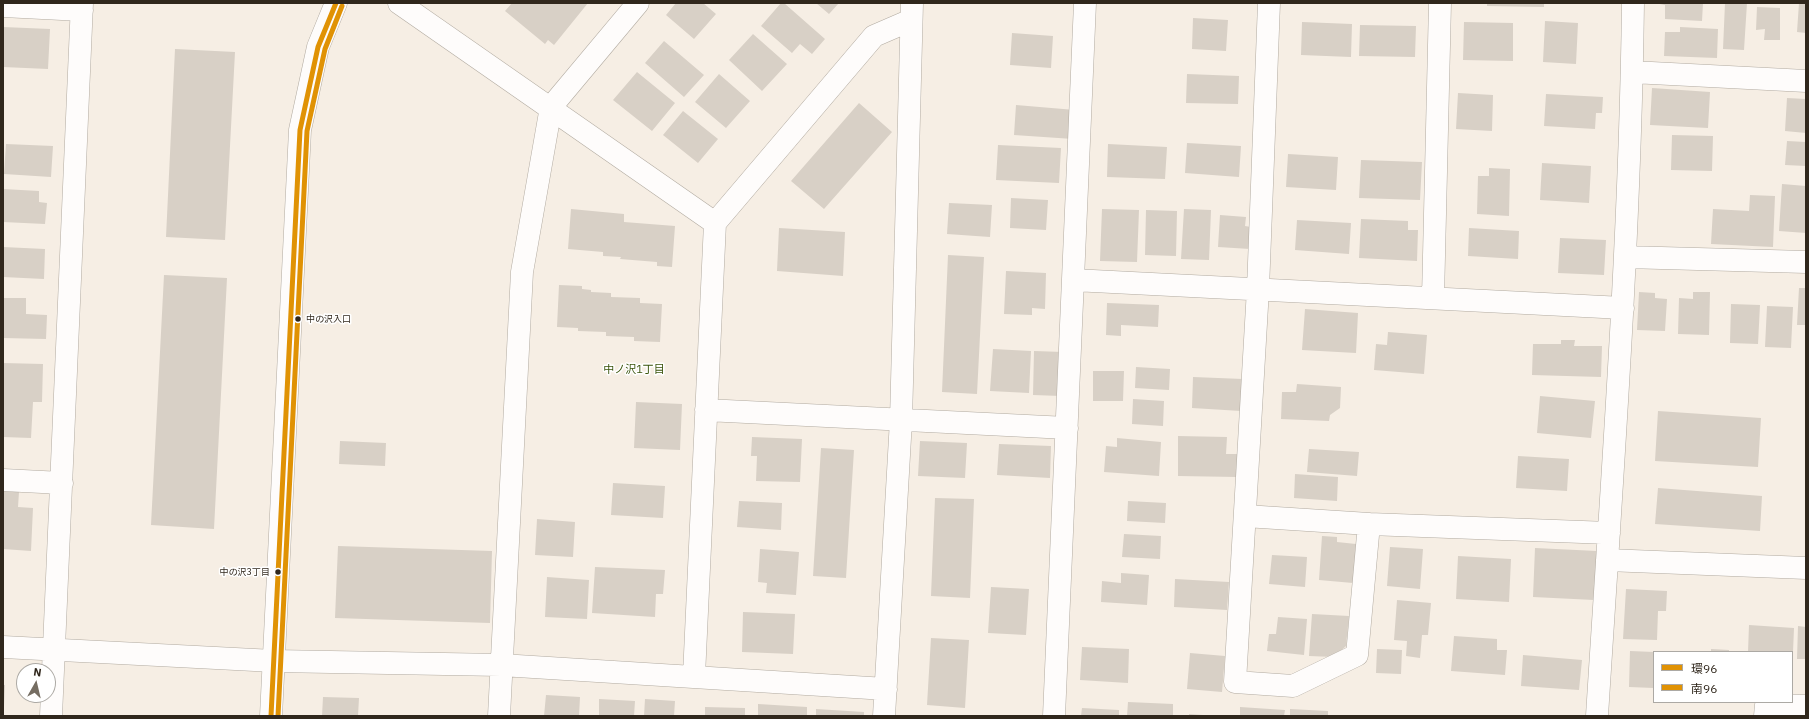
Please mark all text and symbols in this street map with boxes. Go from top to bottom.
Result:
marker: 中の沢入口 [293,314,303,324]
place label: 中の沢入口 [306,314,351,324]
district label: 中ノ沢1丁目 [603,363,665,377]
place label: 中の沢3丁目 [220,567,270,577]
marker: 中の沢3丁目 [273,567,283,577]
legend [1653,651,1793,703]
text: 環96 [1691,661,1717,676]
north arrow [16,663,56,703]
text: N [33,665,42,680]
text: 南96 [1691,681,1717,696]

